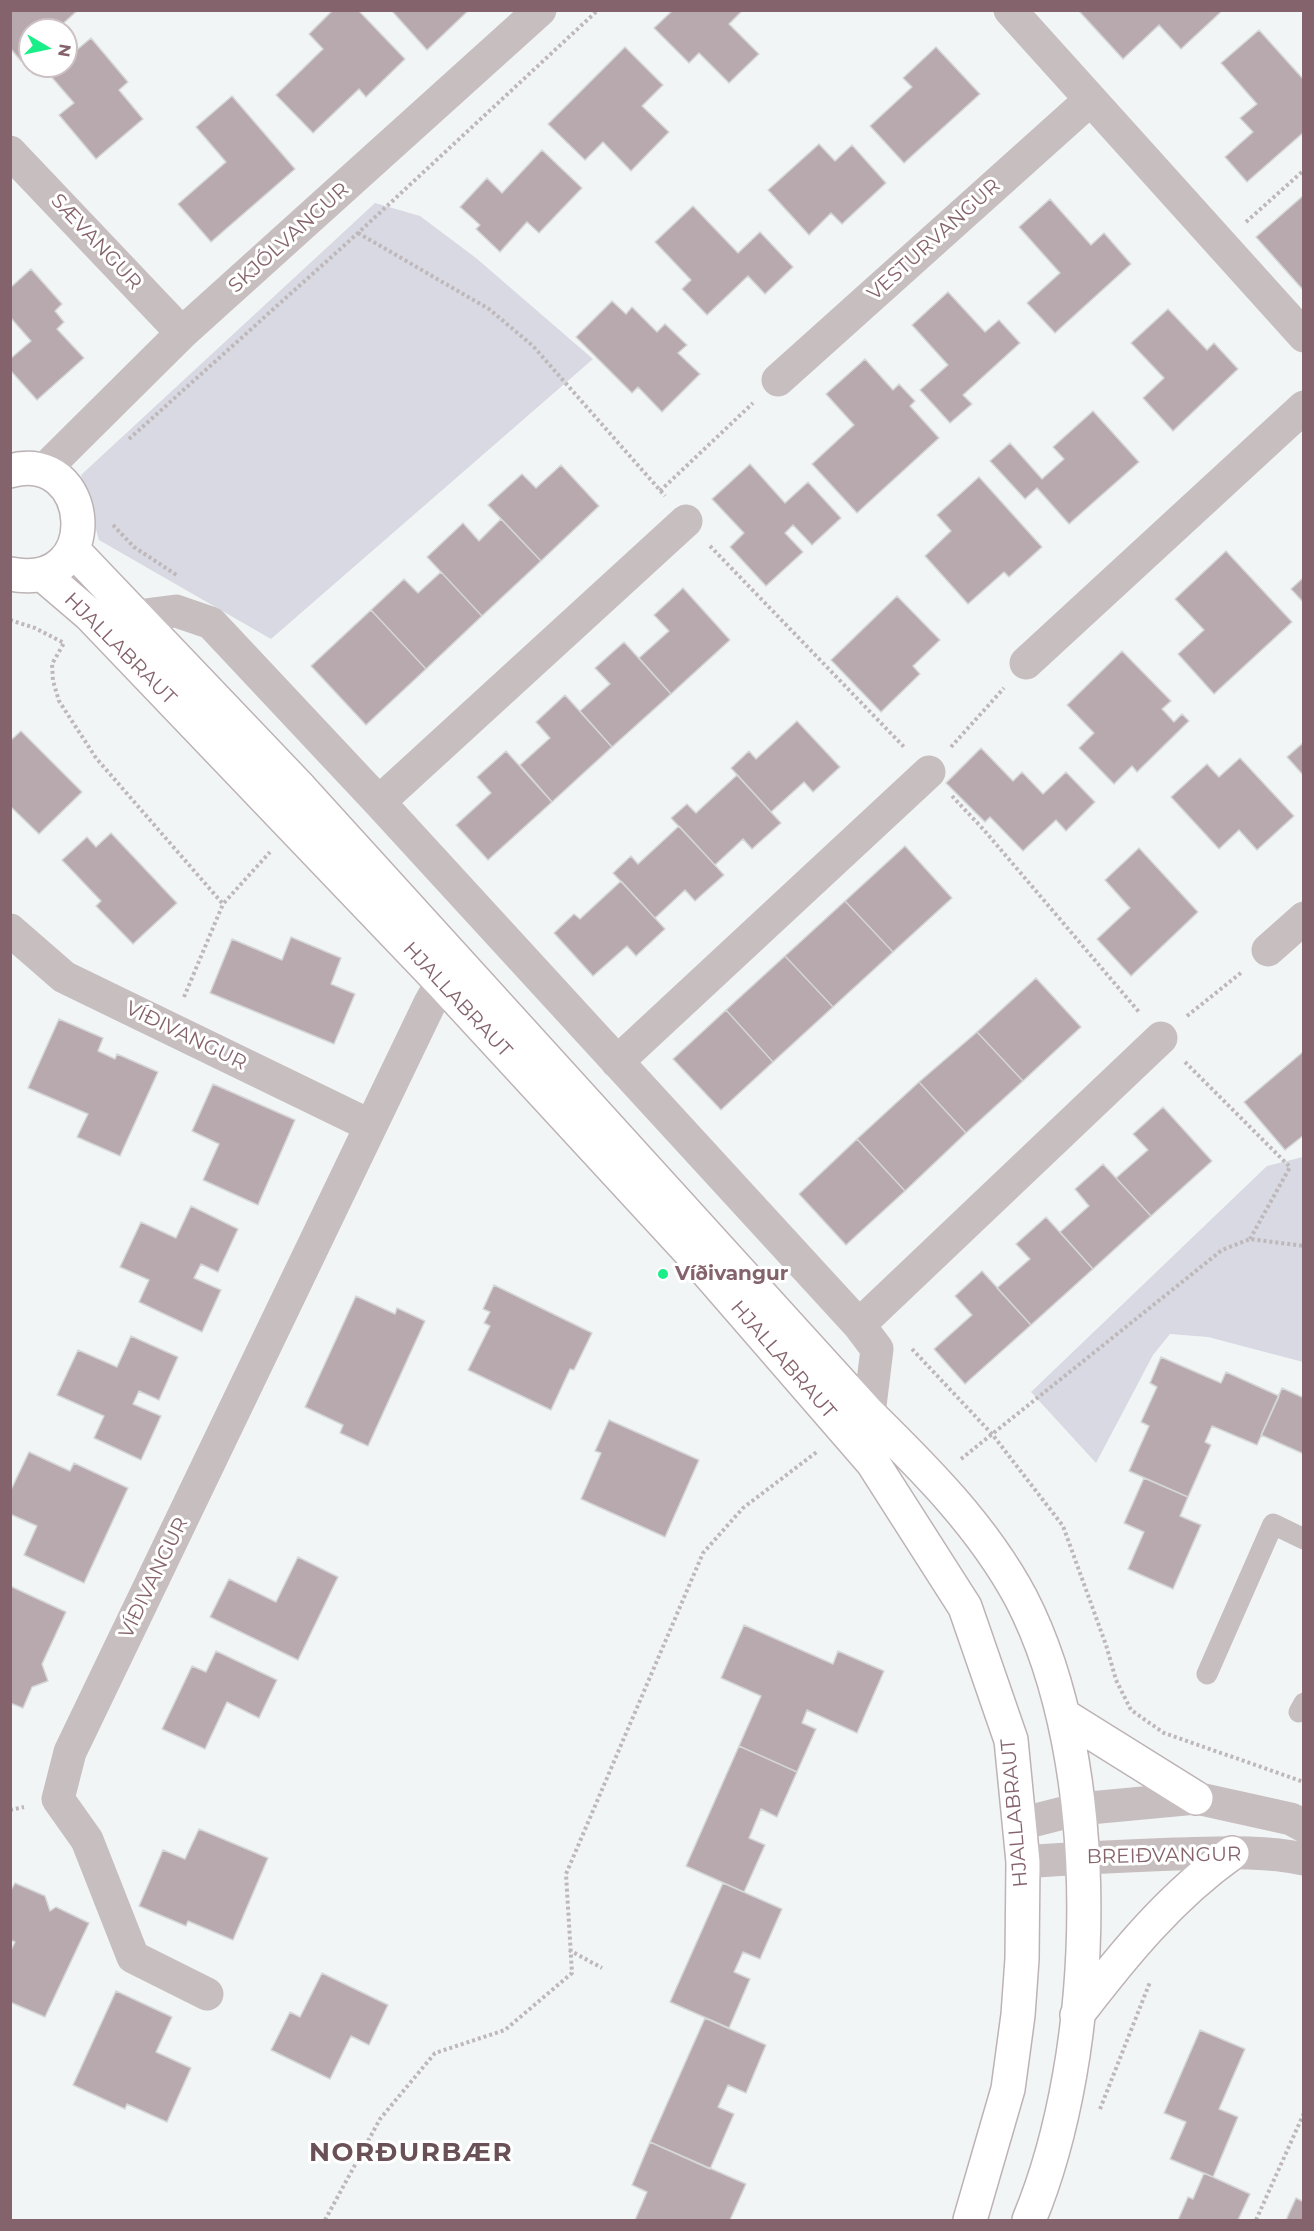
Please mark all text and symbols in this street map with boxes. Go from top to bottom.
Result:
north arrow [18,18,78,78]
text: N [54,43,75,58]
street label: VESTURVANGUR [863,174,1005,306]
street label: SKJÓLVANGUR [224,178,354,298]
street label: SÆVANGUR [46,189,146,295]
street label: HJALLABRAUT [59,588,181,710]
street label: HJALLABRAUT [397,937,517,1063]
street label: VÍÐIVANGUR [122,996,250,1076]
place label: Víðivangur [675,1262,788,1286]
marker: Víðivangur [656,1267,670,1281]
street label: HJALLABRAUT [725,1296,841,1424]
street label: VÍÐIVANGUR [114,1514,194,1642]
street label: HJALLABRAUT [997,1738,1033,1888]
street label: BREIÐVANGUR [1086,1843,1242,1869]
district label: NORÐURBÆR [309,2137,513,2169]

